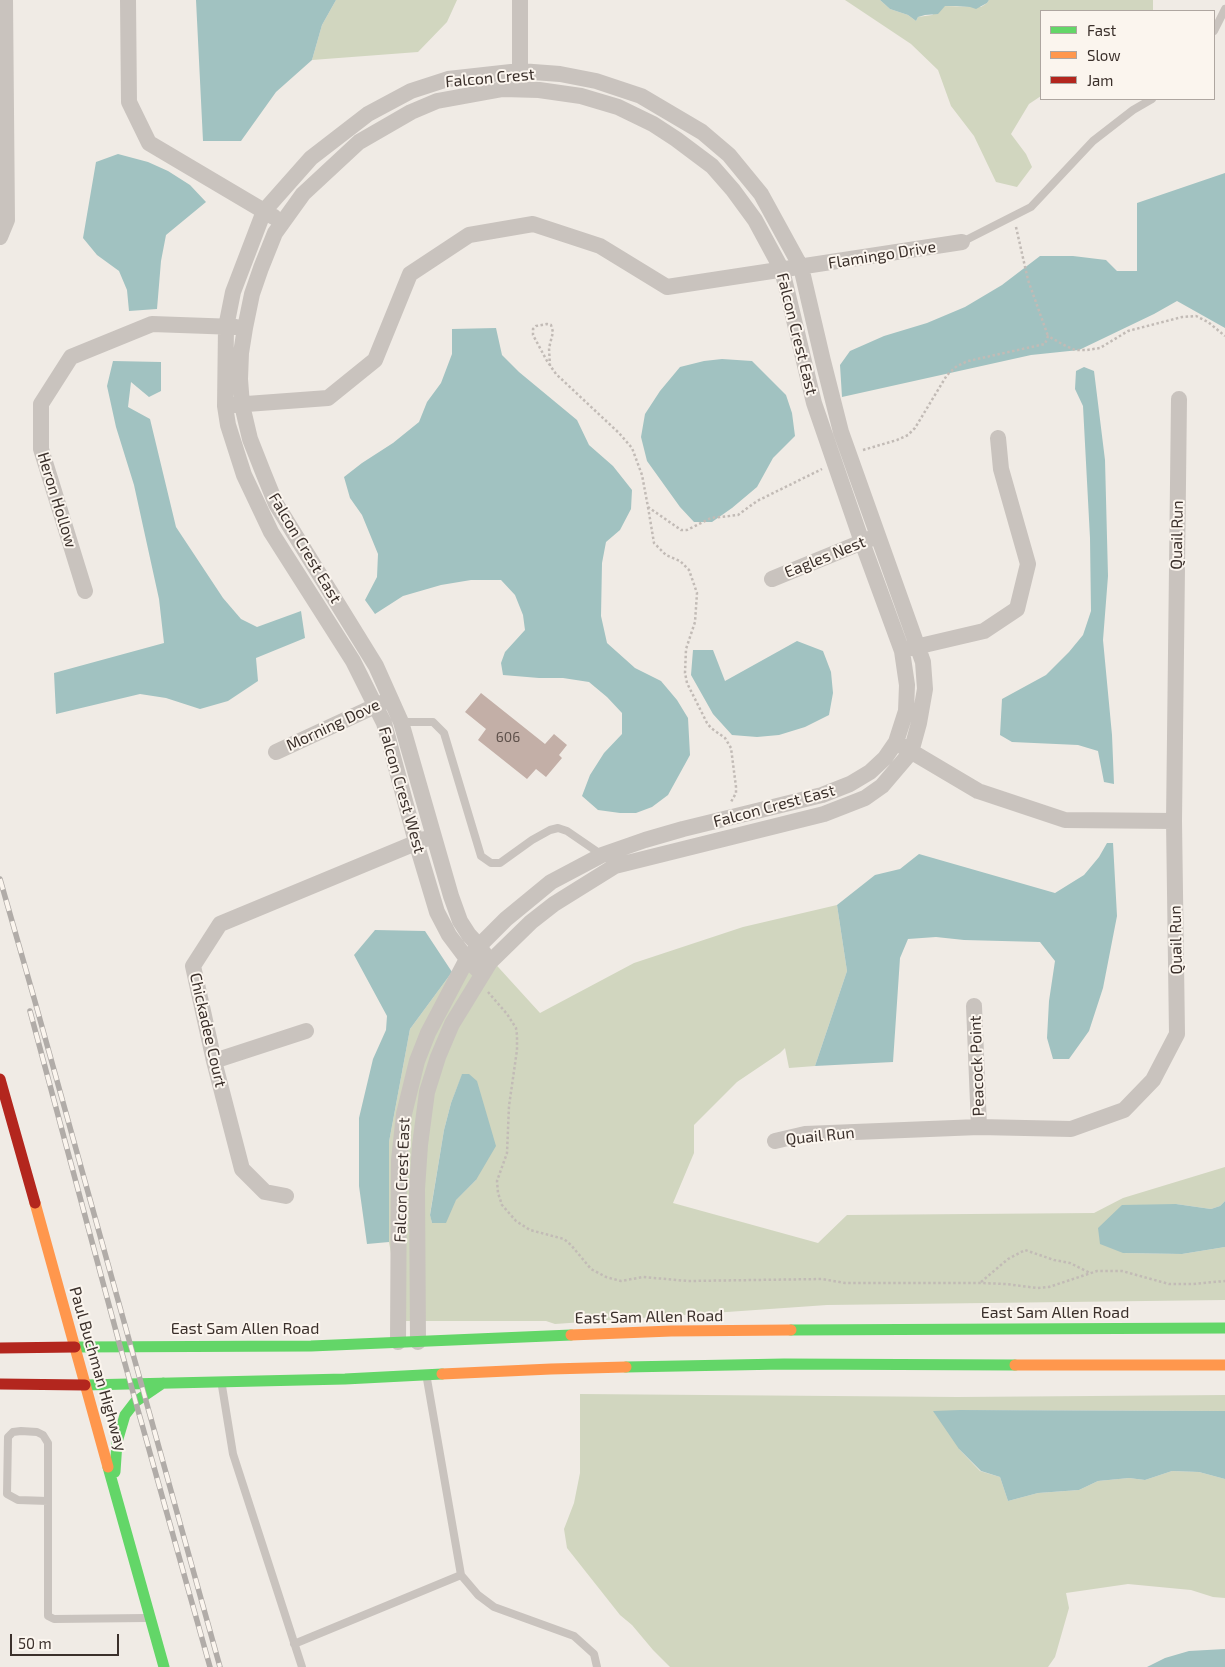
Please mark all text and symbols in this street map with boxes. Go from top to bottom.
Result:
legend [1040,10,1215,100]
text: Fast [1087,21,1116,39]
text: Slow [1087,46,1121,64]
street label: Falcon Crest [445,65,535,91]
text: Jam [1087,71,1113,89]
street label: Flamingo Drive [827,237,937,273]
street label: Falcon Crest East [773,271,821,397]
street label: Heron Hollow [33,450,81,550]
street label: Falcon Crest East [265,489,345,607]
street label: Quail Run [1167,500,1187,570]
street label: Eagles Nest [782,532,868,582]
street label: Morning Dove [283,695,383,755]
street label: Falcon Crest West [375,724,429,856]
house number: 606 [496,729,520,745]
street label: Falcon Crest East [711,781,837,831]
street label: Quail Run [1166,905,1186,975]
street label: Chickadee Court [185,971,231,1089]
street label: Peacock Point [966,1015,988,1117]
street label: Falcon Crest East [390,1117,414,1243]
street label: Quail Run [785,1123,855,1149]
street label: Paul Buchman Highway [65,1284,131,1454]
street label: East Sam Allen Road [981,1303,1129,1323]
street label: East Sam Allen Road [575,1306,723,1328]
street label: East Sam Allen Road [171,1319,319,1339]
scale bar [12,1624,121,1656]
text: 50 m [18,1634,52,1652]

